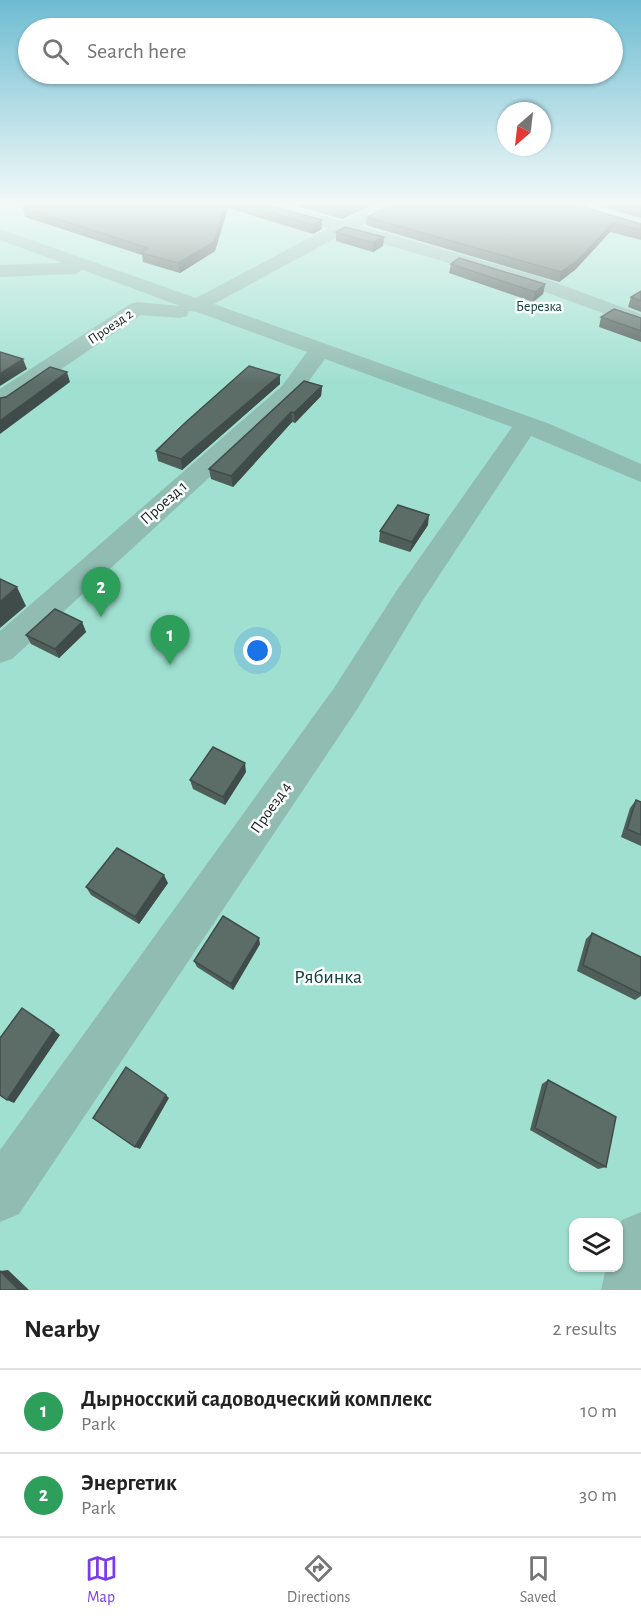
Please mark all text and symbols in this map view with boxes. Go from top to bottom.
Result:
search box [18,18,623,84]
icon: search [39,35,72,68]
text: Search here [87,40,186,62]
north arrow [497,102,551,156]
park label: Березка [516,300,563,314]
street label: Проезд 2 [86,307,136,347]
street label: Проезд 1 [137,478,190,528]
pin: 2 [82,568,120,617]
pin: 1 [150,616,190,665]
your location [243,636,272,665]
street label: Проезд 4 [247,779,294,836]
park label: Рябинка [294,967,362,987]
map controls [569,1218,623,1272]
button: layers [569,1218,623,1272]
text: Nearby [24,1316,100,1342]
text: 2 results [553,1319,617,1339]
text: Дырносский садоводческий комплекс [81,1388,432,1410]
text: 1 [40,1401,47,1421]
text: 10 m [580,1401,617,1421]
text: Park [81,1414,116,1434]
text: Энергетик [81,1472,177,1494]
text: 2 [39,1485,48,1505]
text: 30 m [579,1485,617,1505]
text: Park [81,1498,116,1518]
tab: Map [85,1552,118,1607]
tab: Directions [287,1552,351,1607]
tab: Saved [520,1552,556,1607]

